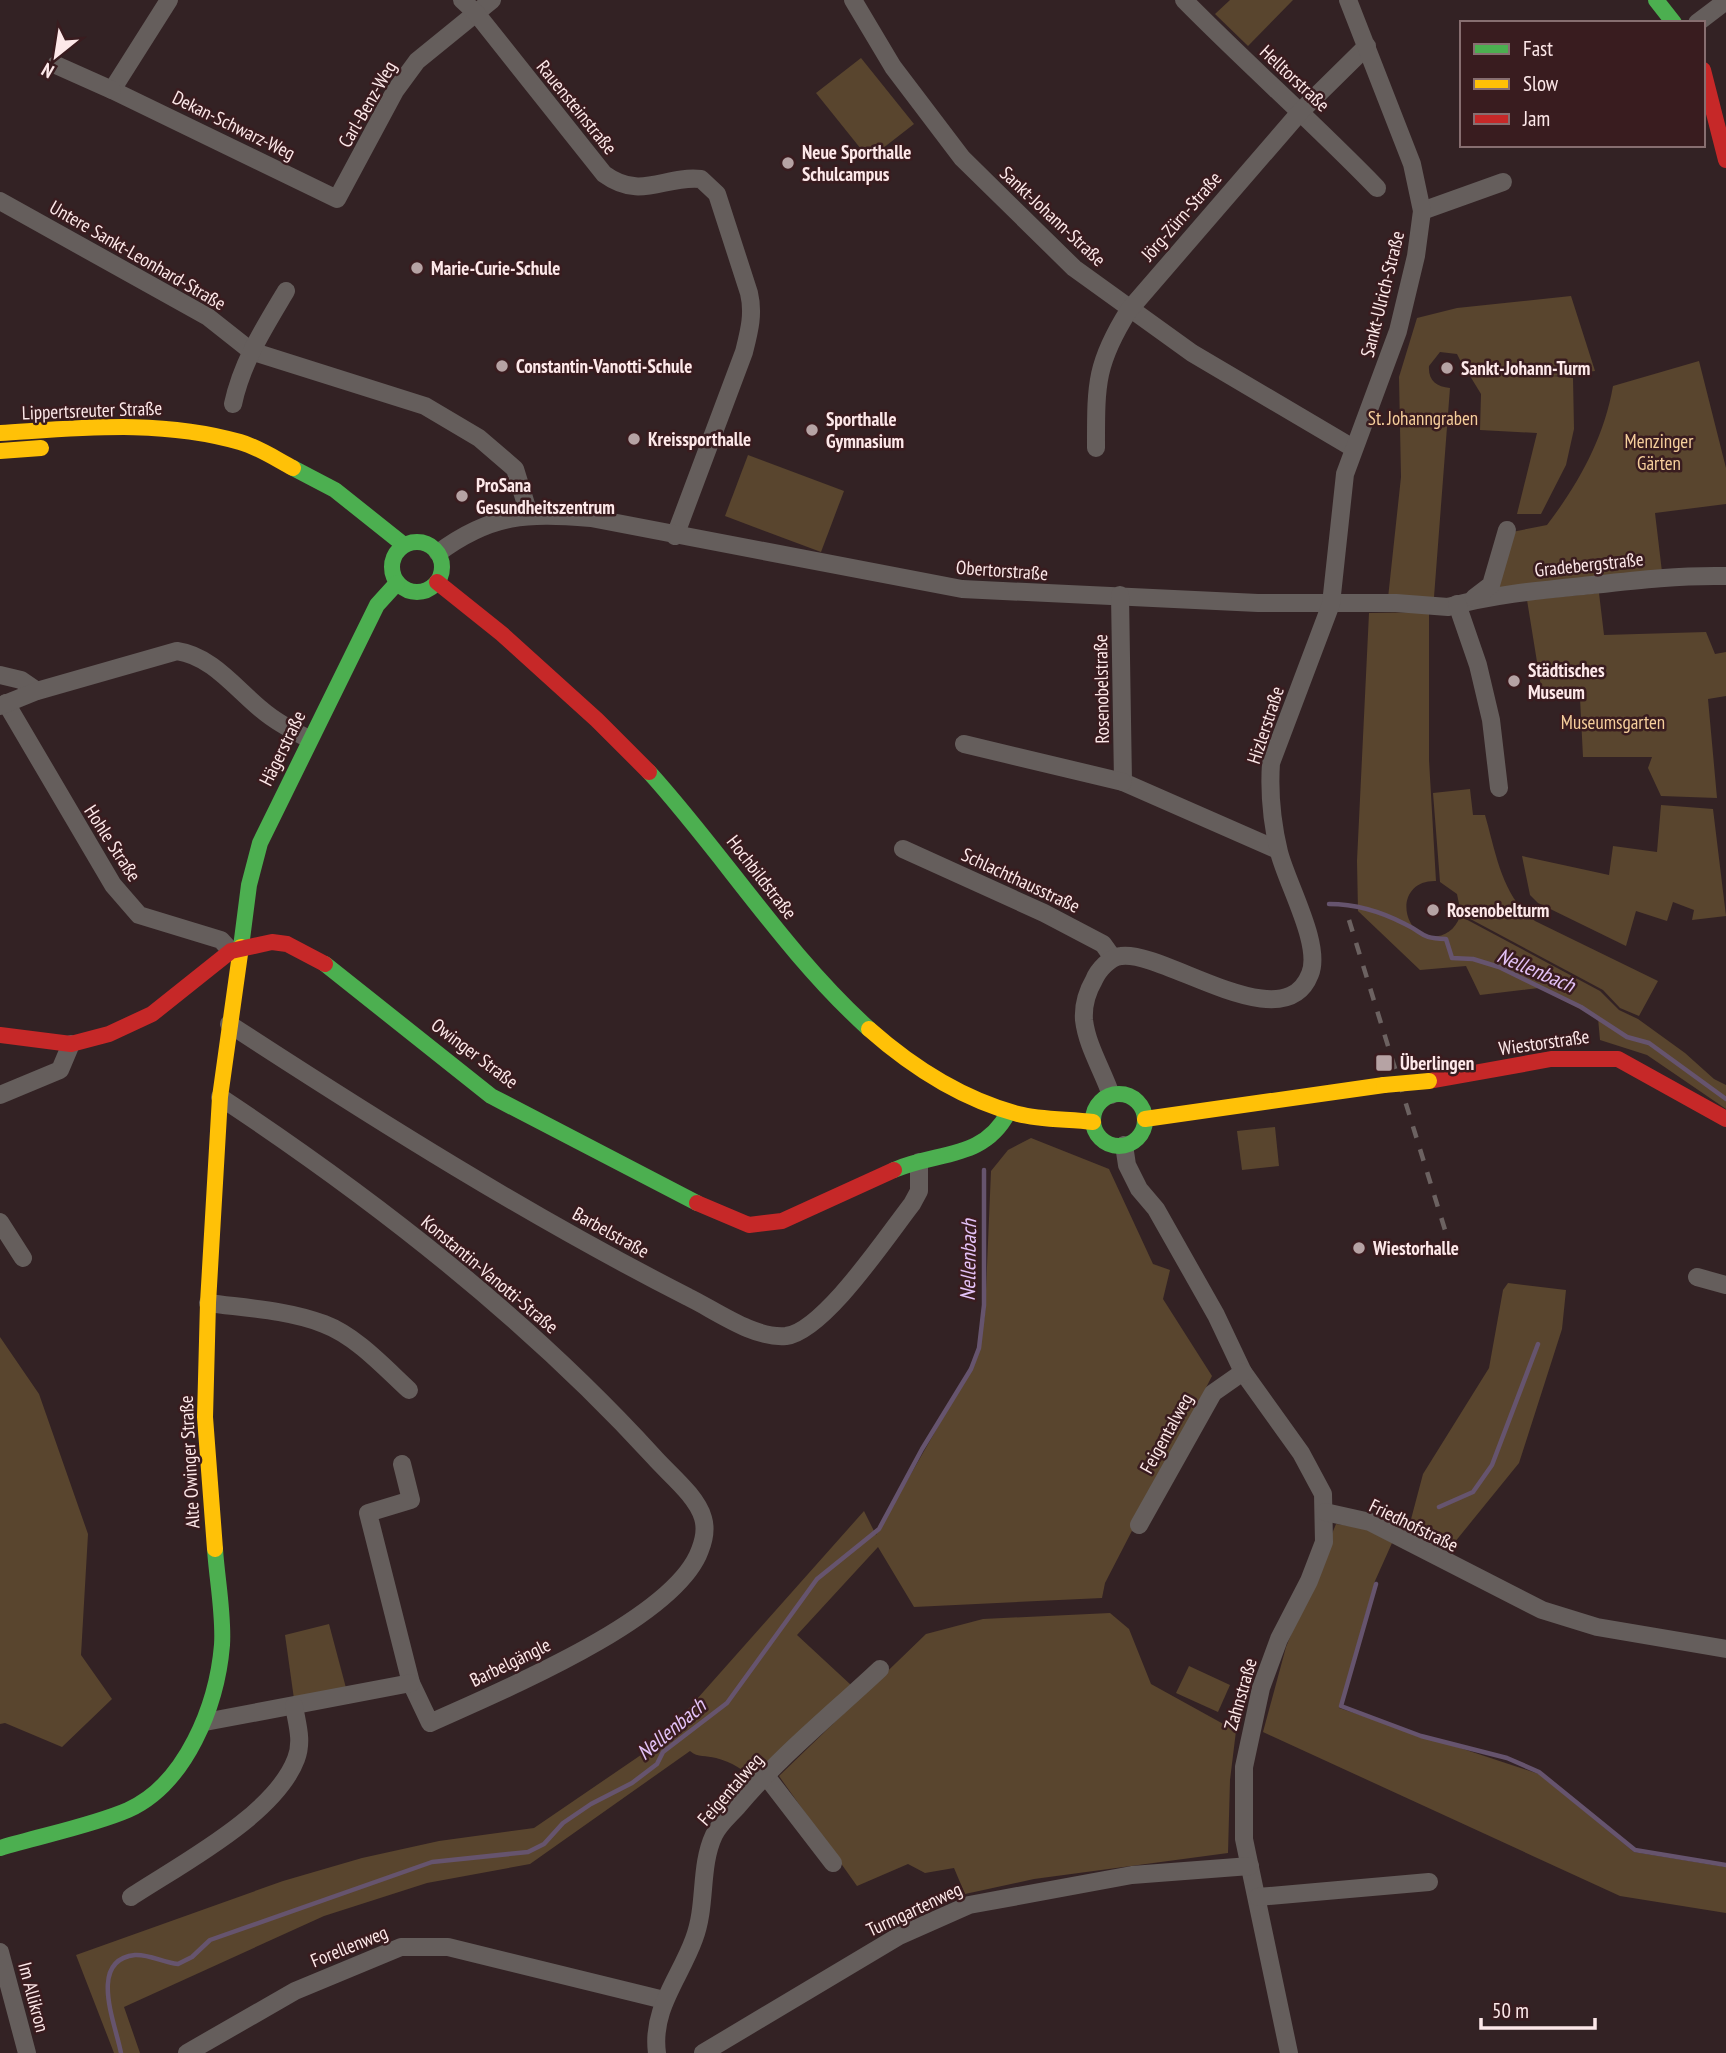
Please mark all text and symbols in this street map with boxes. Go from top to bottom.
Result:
north arrow [21,21,91,91]
legend [1460,21,1705,147]
text: Fast [1523,35,1553,62]
street label: Helltorstraße [1255,40,1335,117]
street label: Rauensteinstraße [532,55,622,159]
street label: Carl-Benz-Weg [333,56,401,152]
text: N [37,58,58,84]
text: Slow [1523,70,1559,97]
street label: Dekan-Schwarz-Weg [169,85,299,165]
text: Jam [1522,105,1550,132]
place label: Neue Sporthalle Schulcampus [802,140,912,186]
marker: Neue Sporthalle Schulcampus [780,155,796,171]
street label: Sankt-Johann-Straße [995,161,1111,271]
street label: Jörg-Zürn-Straße [1135,166,1226,266]
street label: Untere Sankt-Leonhard-Straße [46,195,231,315]
street label: Sankt-Ulrich-Straße [1355,228,1409,360]
place label: Marie-Curie-Schule [431,256,561,280]
marker: Marie-Curie-Schule [409,260,425,276]
place label: Constantin-Vanotti-Schule [516,354,692,378]
place label: Sankt-Johann-Turm [1461,356,1590,380]
marker: Constantin-Vanotti-Schule [494,358,510,374]
marker: Sankt-Johann-Turm [1439,360,1455,376]
street label: Lippertsreuter Straße [21,396,163,424]
park label: St. Johanngraben [1368,406,1478,430]
place label: Sporthalle Gymnasium [826,407,904,453]
marker: Sporthalle Gymnasium [804,422,820,438]
place label: Kreissporthalle [648,427,751,451]
park label: Menzinger Gärten [1625,429,1694,475]
marker: Kreissporthalle [626,431,642,447]
place label: ProSana Gesundheitszentrum [476,473,615,519]
marker: ProSana Gesundheitszentrum [454,488,470,504]
street label: Gradebergstraße [1533,546,1645,582]
street label: Obertorstraße [955,555,1049,585]
street label: Rosenobelstraße [1088,634,1114,744]
place label: Städtisches Museum [1528,658,1605,704]
marker: Städtisches Museum [1506,673,1522,689]
street label: Hizlerstraße [1241,683,1289,767]
street label: Hägerstraße [254,706,311,789]
park label: Museumsgarten [1561,710,1665,734]
street label: Hohle Straße [79,800,147,886]
street label: Hochbildstraße [722,830,802,924]
street label: Schlachthausstraße [958,842,1084,918]
place label: Rosenobelturm [1447,898,1549,922]
marker: Rosenobelturm [1425,902,1441,918]
water label: Nellenbach [1493,942,1581,999]
street label: Owinger Straße [427,1013,523,1094]
street label: Wiestorstraße [1497,1024,1591,1060]
place label: Überlingen [1400,1051,1474,1075]
marker: Überlingen [1374,1053,1394,1073]
street label: Barbelstraße [569,1201,654,1263]
street label: Konstantin-Vanotti-Straße [417,1210,563,1338]
water label: Nellenbach [954,1217,982,1301]
place label: Wiestorhalle [1372,1236,1459,1260]
marker: Wiestorhalle [1351,1240,1367,1256]
street label: Feigentalweg [1134,1389,1198,1477]
street label: Alte Owinger Straße [174,1395,204,1529]
street label: Friedhofstraße [1366,1493,1463,1557]
street label: Barbelgängle [466,1632,554,1692]
street label: Zahnstraße [1218,1655,1262,1733]
water label: Nellenbach [631,1691,712,1766]
street label: Feigentalweg [692,1748,768,1830]
street label: Turmgartenweg [863,1876,965,1942]
street label: Forellenweg [307,1920,391,1972]
street label: Im Allikron [13,1959,55,2035]
scale bar [1481,1986,1595,2030]
text: 50 m [1492,1997,1529,2024]

